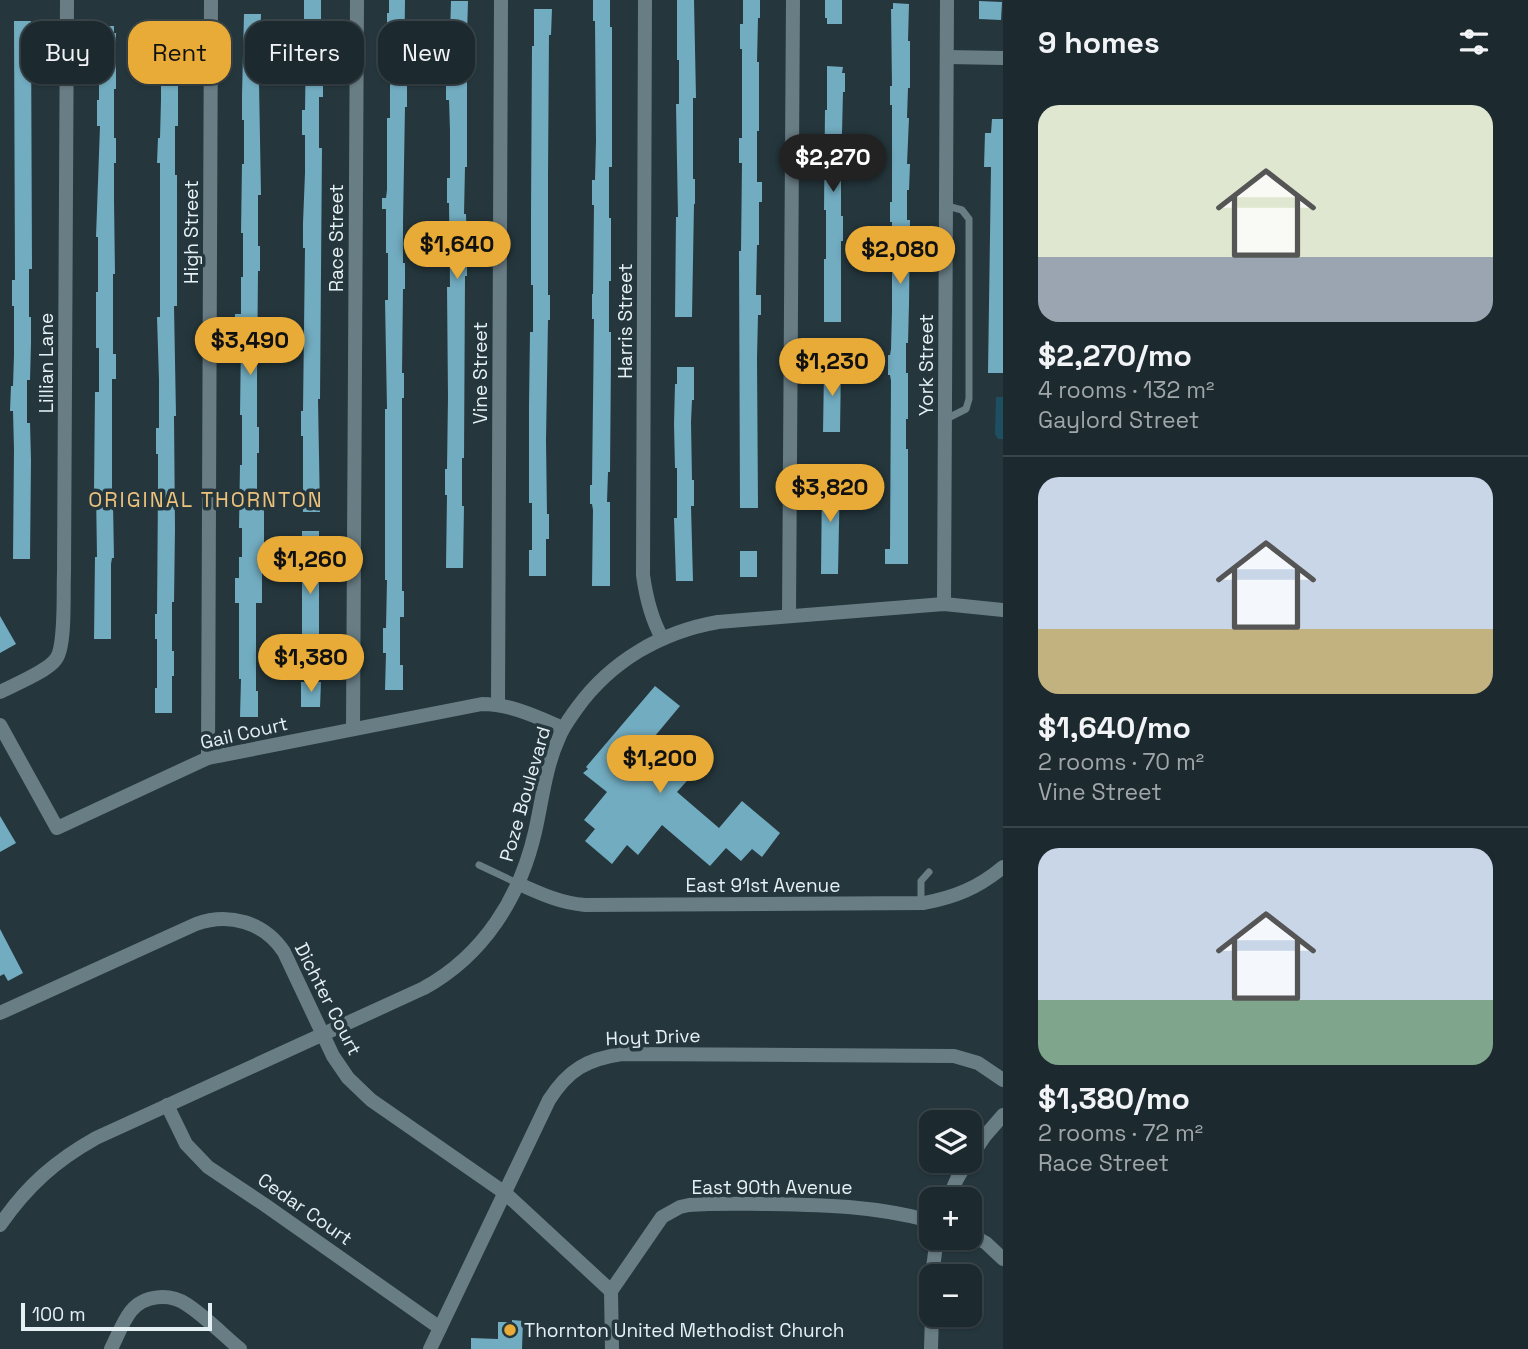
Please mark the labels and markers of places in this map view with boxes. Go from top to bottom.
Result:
pin: $2,270 [776,134,890,194]
pin: $1,640 [400,222,514,281]
pin: $2,080 [843,226,957,286]
pin: $3,490 [193,318,307,377]
pin: $1,230 [775,338,889,398]
pin: $3,820 [773,464,887,524]
pin: $1,260 [253,536,367,596]
pin: $1,380 [254,634,368,694]
pin: $1,200 [603,736,717,795]
place label: Thornton United Methodist Church [524,1318,844,1343]
marker: Thornton United Methodist Church [502,1322,518,1338]

